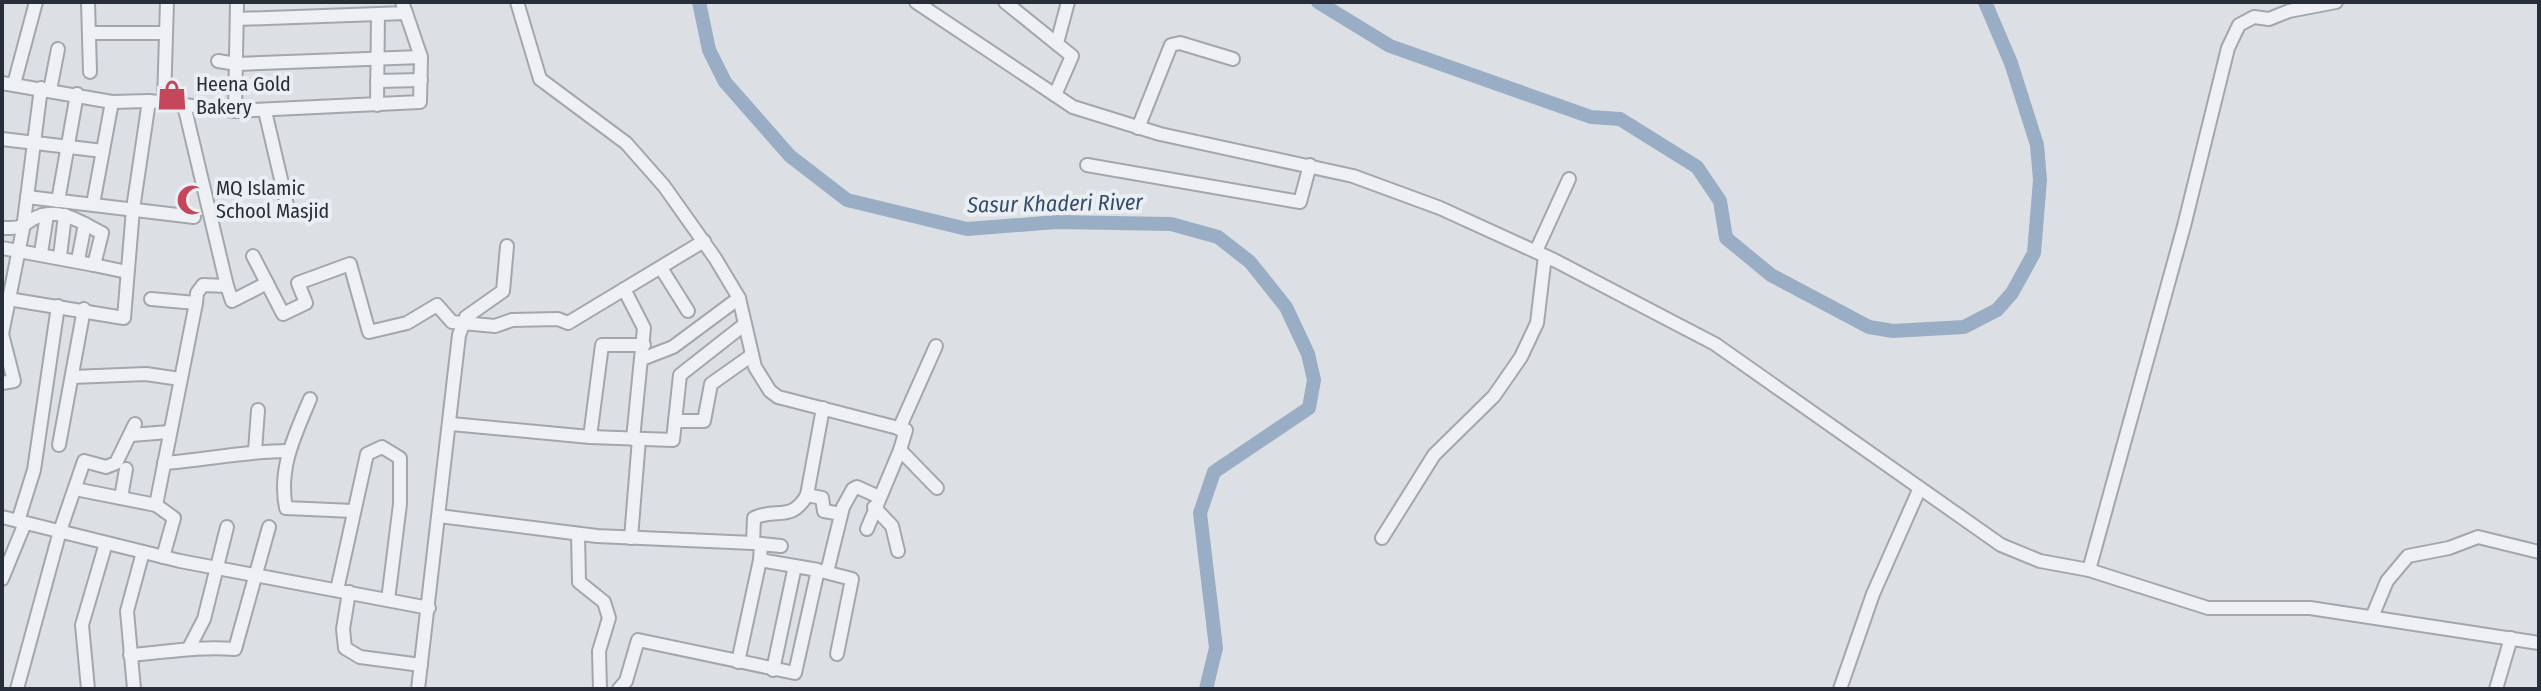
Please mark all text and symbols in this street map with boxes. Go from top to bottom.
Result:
place label: Heena Gold Bakery [196,72,291,119]
shop icon: Heena Gold Bakery [155,78,189,112]
place label: MQ Islamic School Masjid [216,176,329,223]
mosque icon: MQ Islamic School Masjid [175,183,209,217]
water label: Sasur Khaderi River [966,188,1144,219]

